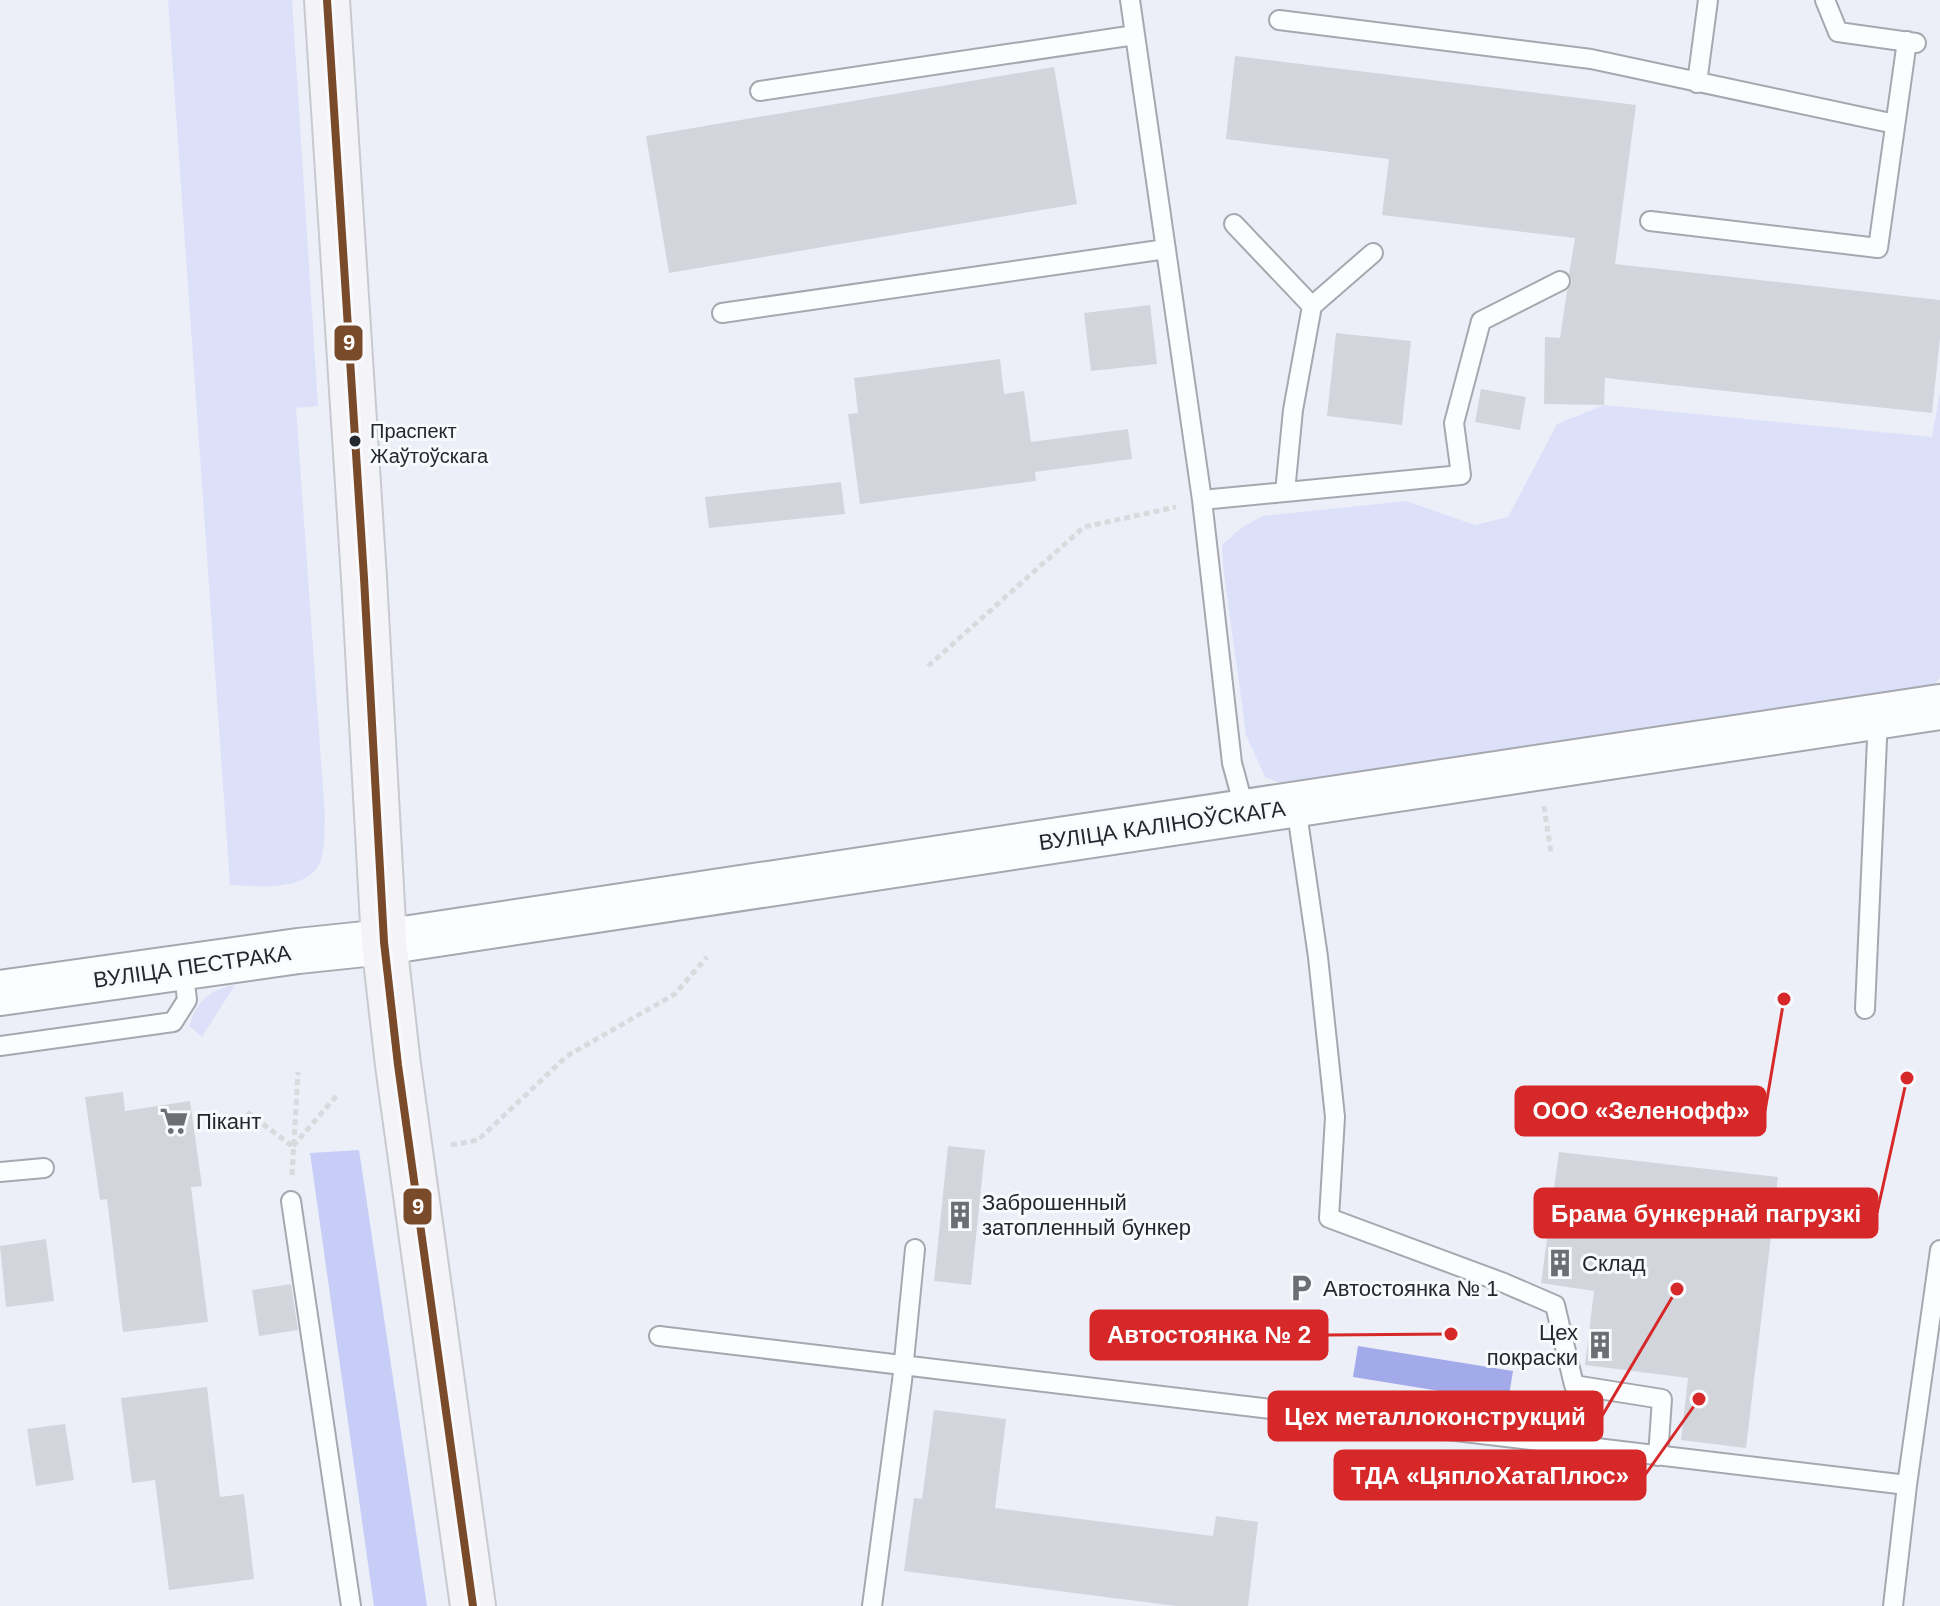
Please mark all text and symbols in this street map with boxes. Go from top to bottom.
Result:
line badge: 9 [333,324,364,362]
text: 9 [343,330,355,355]
place label: Праспект Жаўтоўскага [370,420,489,467]
marker: Праспект Жаўтоўскага [347,433,363,449]
street label: ВУЛІЦА КАЛІНОЎСКАГА [1037,795,1287,855]
street label: ВУЛІЦА ПЕСТРАКА [92,940,293,993]
callout: ООО «Зеленофф» [1516,1087,1765,1135]
text: ООО «Зеленофф» [1532,1097,1750,1124]
supermarket icon: Пікант [159,1106,189,1136]
place label: Пікант [196,1109,261,1134]
line badge: 9 [402,1187,433,1226]
callout: Брама бункернай пагрузкі [1535,1189,1877,1237]
place label: Заброшенный затопленный бункер [982,1190,1191,1240]
text: 9 [412,1194,424,1219]
building icon: Заброшенный затопленный бункер [945,1200,975,1230]
text: Брама бункернай пагрузкі [1551,1200,1861,1227]
building icon: Склад [1545,1248,1575,1278]
place label: Склад [1582,1251,1646,1276]
parking icon: Автостоянка № 1 [1286,1273,1316,1303]
place label: Автостоянка № 1 [1323,1276,1498,1301]
callout: Автостоянка № 2 [1091,1311,1327,1359]
place label: Цех покраски [1487,1320,1578,1370]
text: Автостоянка № 2 [1107,1321,1311,1348]
building icon: Цех покраски [1585,1330,1615,1360]
callout: Цех металлоконструкций [1269,1392,1602,1440]
text: Цех металлоконструкций [1284,1403,1586,1430]
callout: ТДА «ЦяплоХатаПлюс» [1335,1451,1645,1499]
text: ТДА «ЦяплоХатаПлюс» [1351,1462,1629,1489]

